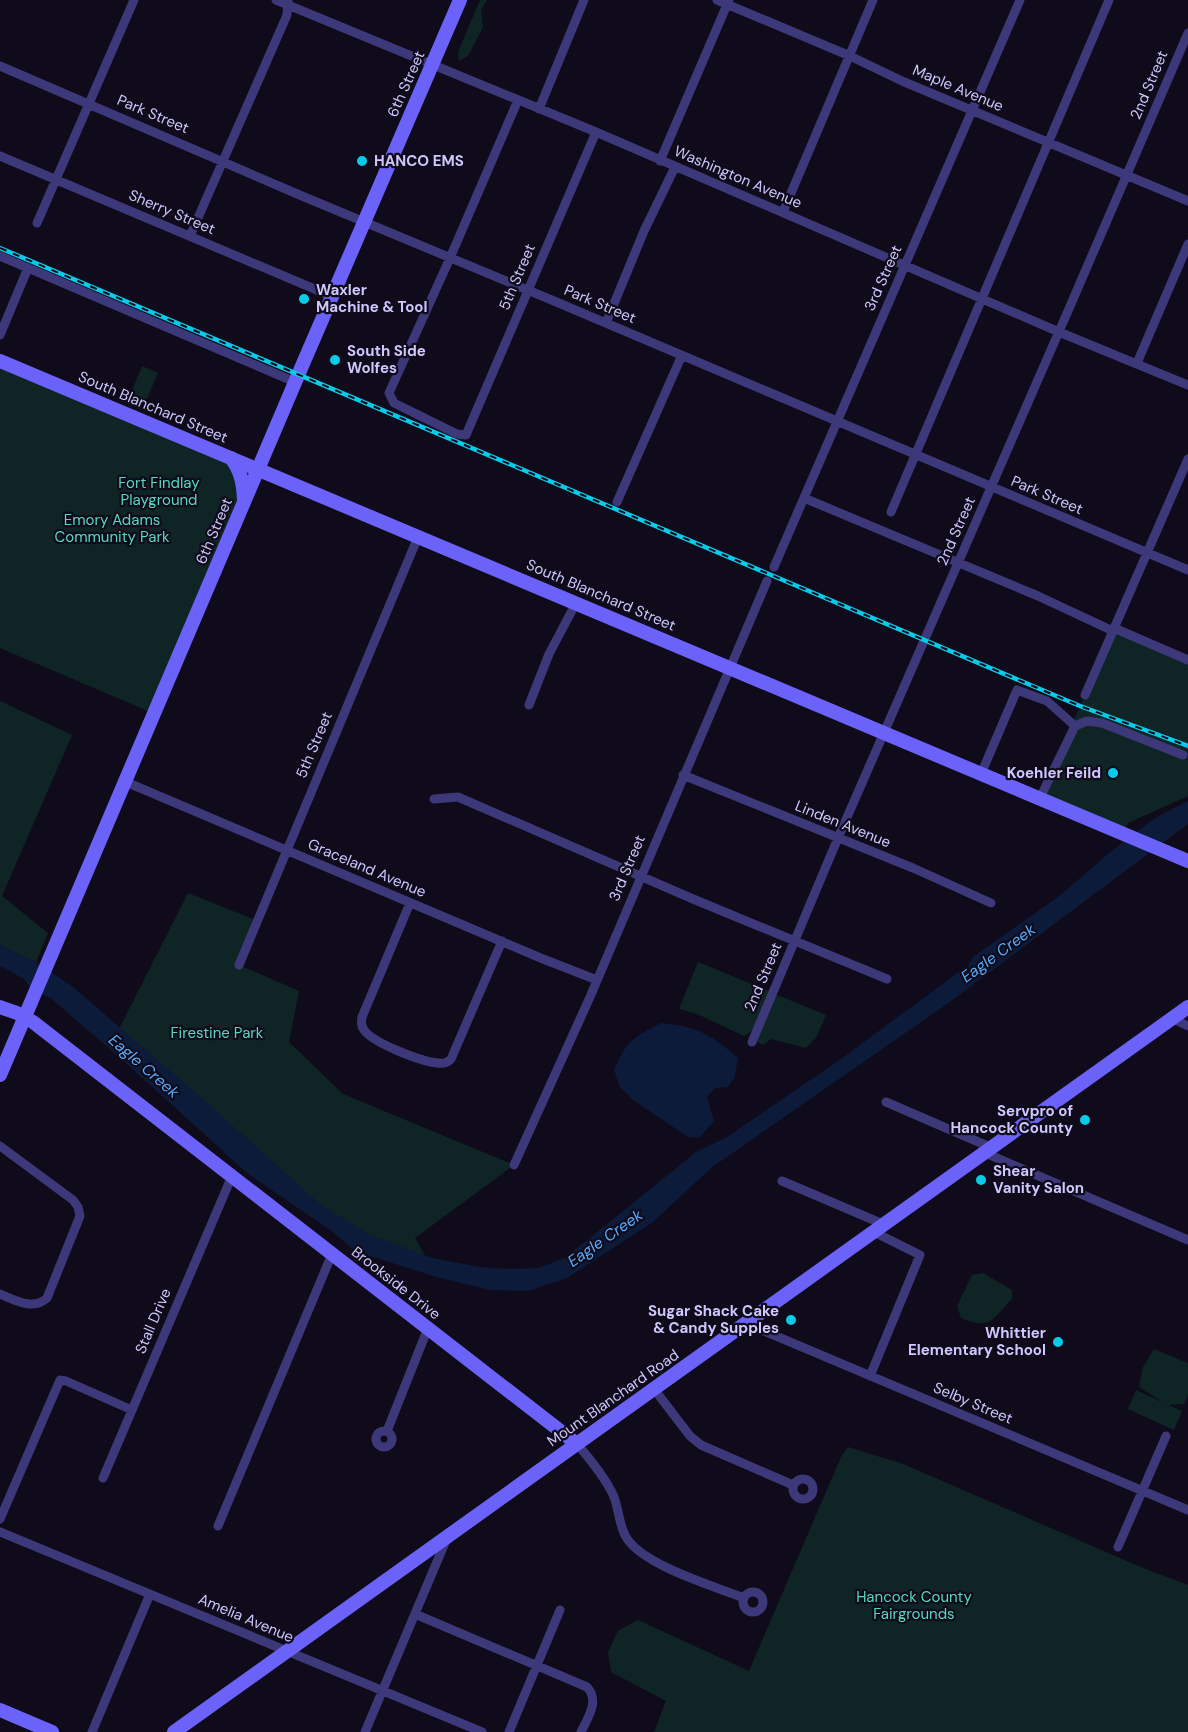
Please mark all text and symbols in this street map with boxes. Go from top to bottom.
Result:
street label: 2nd Street [1126,47,1173,123]
street label: 6th Street [383,48,430,120]
street label: Maple Avenue [909,60,1007,116]
street label: Park Street [114,90,192,138]
street label: Washington Avenue [671,141,805,213]
place label: HANCO EMS [374,151,464,171]
marker: HANCO EMS [355,154,369,168]
street label: Sherry Street [126,185,218,239]
street label: 5th Street [494,241,540,313]
street label: 3rd Street [860,242,906,314]
place label: Waxler Machine & Tool [316,280,428,317]
street label: Park Street [561,280,639,328]
marker: Waxler Machine & Tool [297,292,311,306]
place label: South Side Wolfes [347,341,426,378]
marker: South Side Wolfes [328,353,342,367]
street label: South Blanchard Street [75,366,231,448]
street label: Park Street [1008,471,1086,519]
park label: Fort Findlay Playground [118,473,200,510]
street label: 2nd Street [932,493,980,568]
street label: 6th Street [191,495,237,567]
park label: Emory Adams Community Park [54,510,170,547]
street label: South Blanchard Street [523,554,679,636]
street label: 5th Street [291,709,337,781]
place label: Koehler Feild [1007,763,1101,783]
marker: Koehler Feild [1106,766,1120,780]
street label: Linden Avenue [792,796,894,852]
street label: 3rd Street [604,832,650,904]
street label: Graceland Avenue [305,834,429,902]
water label: Eagle Creek [957,918,1040,987]
street label: 2nd Street [740,939,787,1015]
park label: Firestine Park [171,1023,264,1043]
water label: Eagle Creek [104,1029,184,1103]
place label: Servpro of Hancock County [950,1101,1073,1138]
marker: Servpro of Hancock County [1078,1113,1092,1127]
place label: Shear Vanity Salon [993,1161,1084,1198]
marker: Shear Vanity Salon [974,1173,988,1187]
water label: Eagle Creek [563,1204,647,1272]
street label: Brookside Drive [347,1242,445,1324]
street label: Stall Drive [130,1285,176,1357]
place label: Sugar Shack Cake & Candy Supples [648,1301,779,1338]
marker: Sugar Shack Cake & Candy Supples [784,1313,798,1327]
place label: Whittier Elementary School [908,1323,1046,1360]
marker: Whittier Elementary School [1051,1335,1065,1349]
street label: Mount Blanchard Road [543,1345,683,1451]
street label: Selby Street [930,1377,1016,1429]
park label: Hancock County Fairgrounds [856,1587,972,1624]
street label: Amelia Avenue [195,1589,297,1647]

